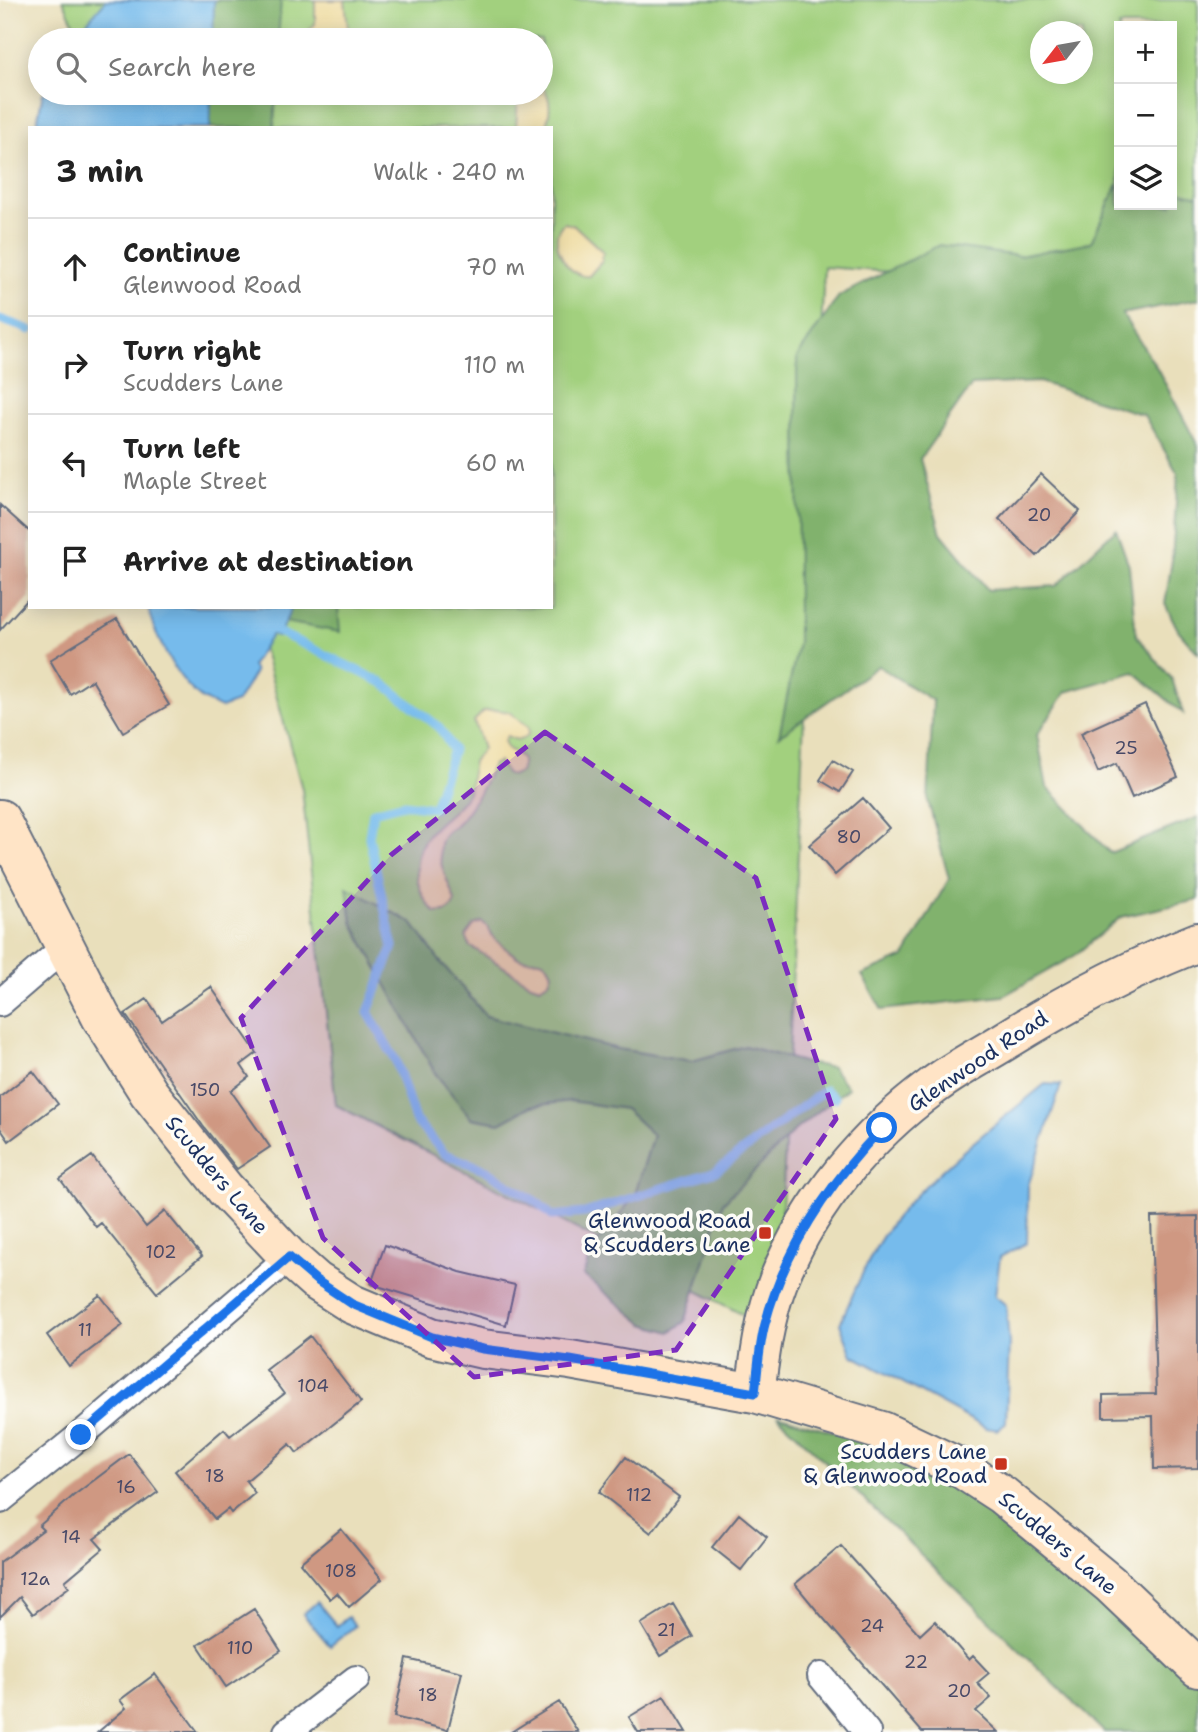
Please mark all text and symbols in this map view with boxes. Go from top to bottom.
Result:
north arrow [1030,21,1093,84]
map controls [1114,21,1177,210]
button: + [1114,21,1177,84]
search box [28,28,553,105]
icon: search [52,48,90,86]
text: Search here [108,49,257,84]
button: − [1114,84,1177,147]
button: layers [1114,147,1177,210]
text: 3 min [56,151,143,192]
text: Walk · 240 m [373,157,525,187]
text: Continue [123,235,241,270]
icon: ahead [56,248,94,286]
text: 70 m [466,252,525,282]
text: Glenwood Road [123,270,302,300]
text: Turn right [123,333,261,368]
icon: right [56,346,94,384]
text: 110 m [463,350,525,380]
text: Scudders Lane [123,368,284,398]
text: Turn left [123,431,240,466]
icon: left [56,444,94,482]
text: 60 m [466,448,525,478]
text: Maple Street [123,466,267,496]
house number: 20 [1027,503,1051,527]
icon: arrive [56,542,94,580]
text: Arrive at destination [123,544,413,579]
house number: 25 [1114,736,1138,760]
house number: 80 [837,825,861,849]
street label: Glenwood Road [903,1004,1053,1118]
house number: 150 [190,1078,220,1102]
street label: Scudders Lane [159,1110,275,1240]
route start [866,1112,897,1143]
place label: Glenwood Road & Scudders Lane [584,1207,751,1259]
marker: Glenwood Road & Scudders Lane [757,1225,773,1241]
house number: 102 [145,1240,177,1264]
house number: 11 [78,1318,92,1342]
house number: 104 [297,1374,329,1398]
route end [65,1419,96,1450]
place label: Scudders Lane & Glenwood Road [804,1438,987,1490]
marker: Scudders Lane & Glenwood Road [993,1456,1009,1472]
house number: 18 [205,1464,225,1488]
house number: 16 [116,1475,136,1499]
house number: 112 [626,1483,652,1507]
street label: Scudders Lane [993,1485,1123,1601]
house number: 14 [61,1525,81,1549]
house number: 108 [325,1559,357,1583]
house number: 12a [20,1567,50,1591]
house number: 24 [860,1614,884,1638]
house number: 21 [656,1618,676,1642]
house number: 110 [227,1636,253,1660]
house number: 22 [904,1650,928,1674]
house number: 20 [947,1679,971,1703]
house number: 18 [418,1683,438,1707]

